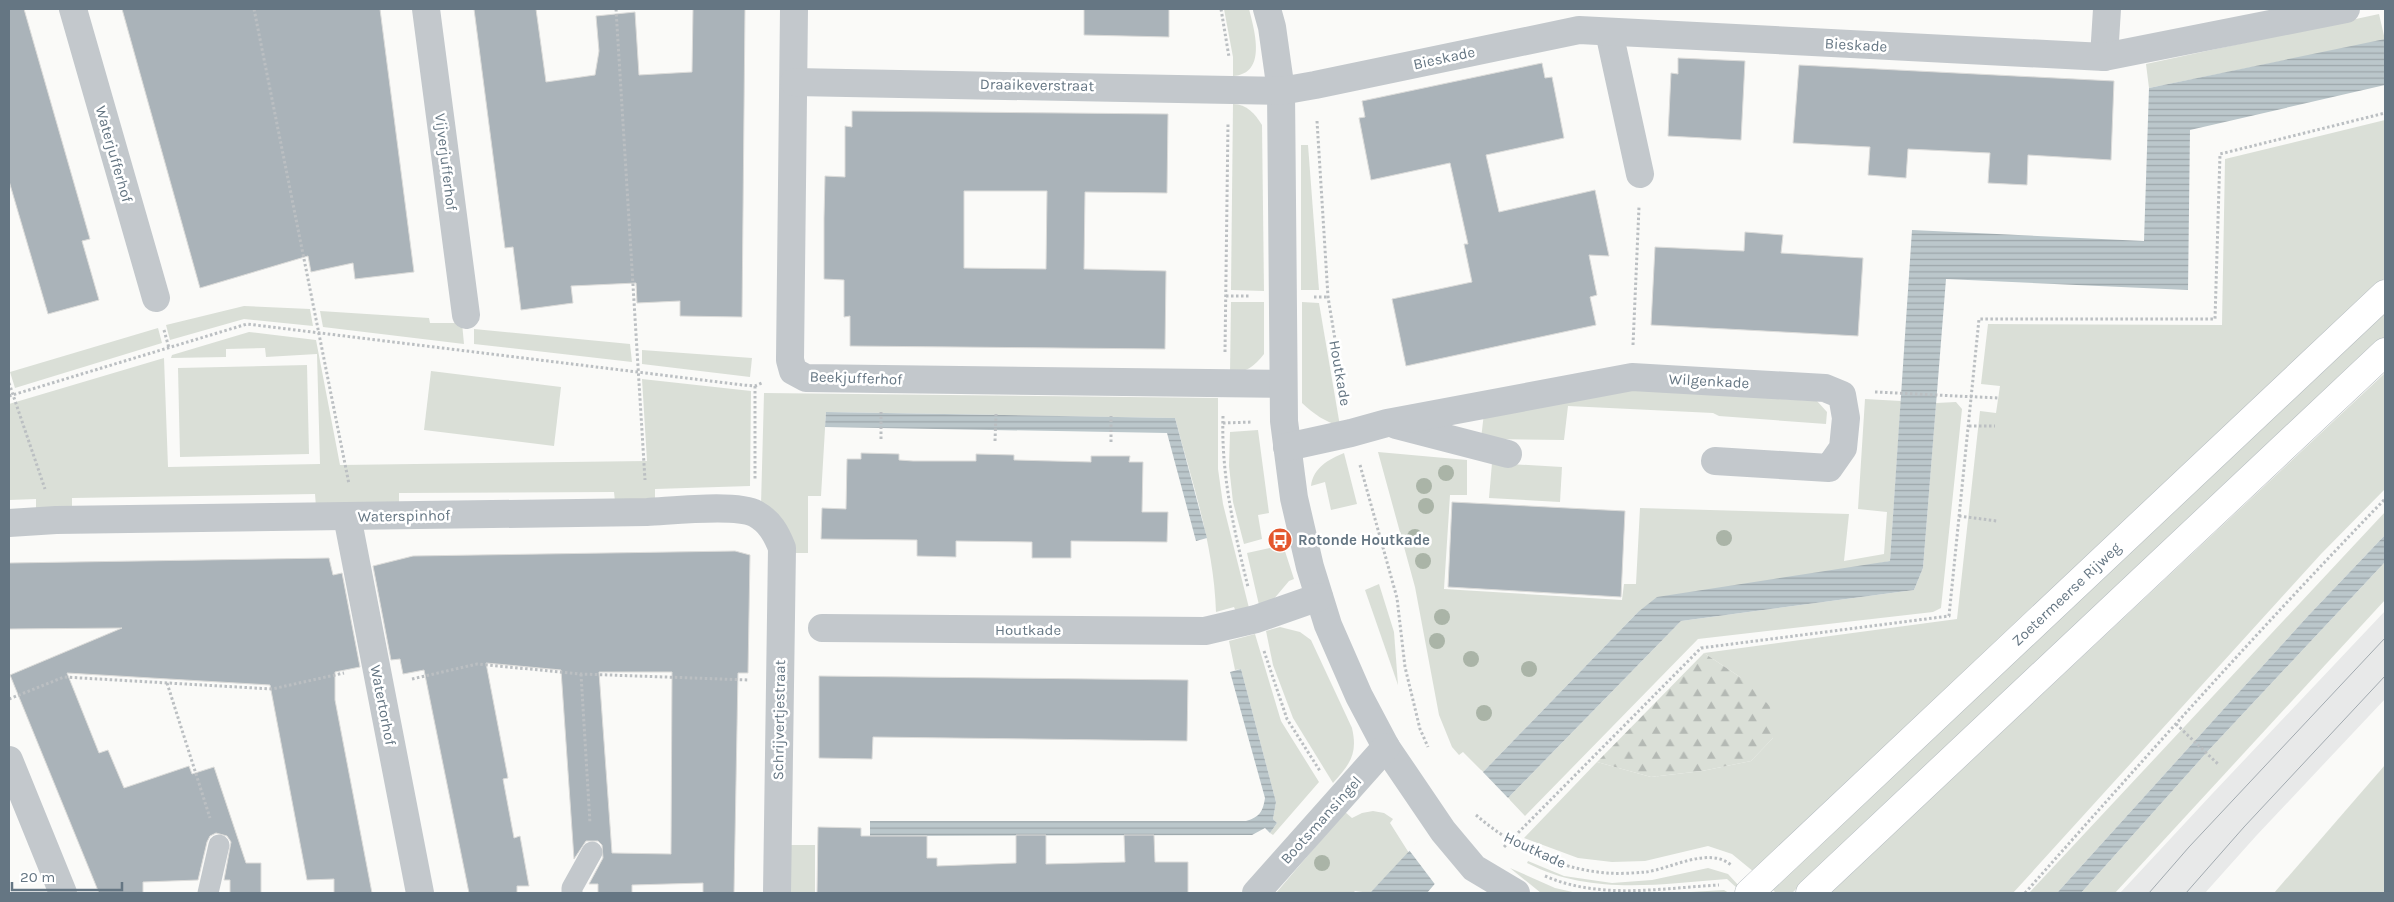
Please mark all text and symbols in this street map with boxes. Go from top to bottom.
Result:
street label: Bieskade [1824,34,1888,56]
street label: Bieskade [1411,43,1477,73]
street label: Draaikeverstraat [980,75,1095,95]
street label: Waterjufferhof [92,104,137,205]
street label: Vijverjufferhof [431,112,461,213]
street label: Houtkade [1325,339,1355,407]
street label: Beekjufferhof [809,367,903,389]
street label: Wilgenkade [1668,370,1750,392]
street label: Waterspinhof [358,506,451,526]
bus stop icon: Rotonde Houtkade [1267,527,1293,553]
place label: Rotonde Houtkade [1298,531,1430,549]
street label: Zoetermeerse Rijweg [2008,538,2125,650]
street label: Houtkade [995,621,1061,639]
street label: Schrijvertjestraat [769,659,789,780]
street label: Watertorhof [366,663,400,748]
street label: Bootsmansingel [1277,772,1365,868]
street label: Houtkade [1501,828,1569,872]
scale bar [12,860,122,892]
text: 20 m [20,868,55,886]

